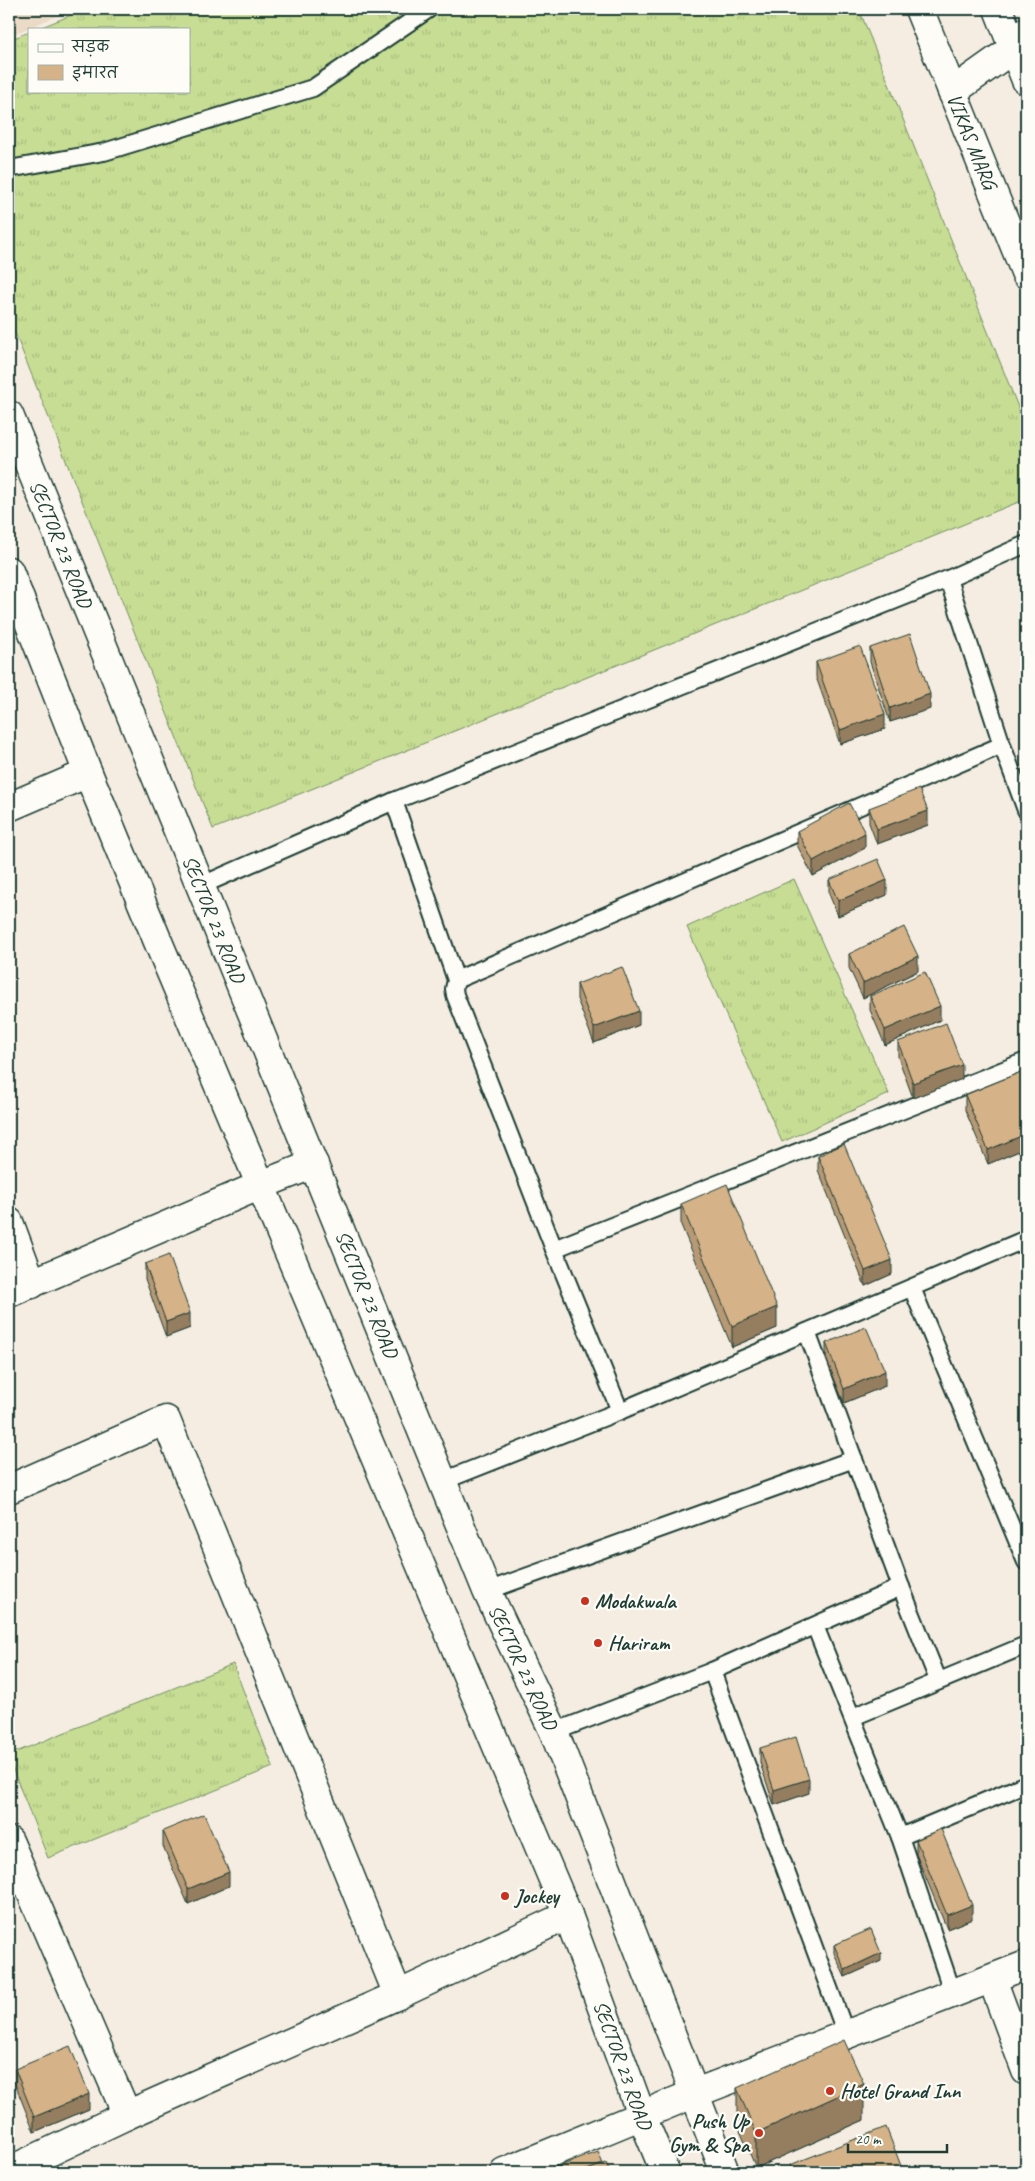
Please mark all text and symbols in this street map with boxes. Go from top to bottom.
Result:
legend [28,28,190,92]
text: सड़क [71,38,110,57]
text: इमारत [72,64,119,83]
street label: VIKAS MARG [941,90,1004,196]
street label: SECTOR 23 ROAD [24,476,99,613]
street label: SECTOR 23 ROAD [177,851,252,988]
street label: SECTOR 23 ROAD [330,1226,405,1363]
place label: Modakwala [595,1588,677,1614]
marker: Modakwala [579,1595,591,1607]
street label: SECTOR 23 ROAD [483,1600,564,1736]
place label: Hariram [608,1630,670,1656]
marker: Hariram [592,1637,604,1649]
place label: Jockey [513,1883,562,1909]
marker: Jockey [499,1890,511,1902]
street label: SECTOR 23 ROAD [588,1997,659,2135]
place label: Hotel Grand Inn [840,2078,962,2104]
marker: Hotel Grand Inn [824,2085,836,2097]
place label: Push Up Gym & Spa [669,2108,751,2158]
scale bar [848,2121,946,2153]
marker: Push Up Gym & Spa [753,2127,765,2139]
text: 20 m [855,2130,882,2149]

